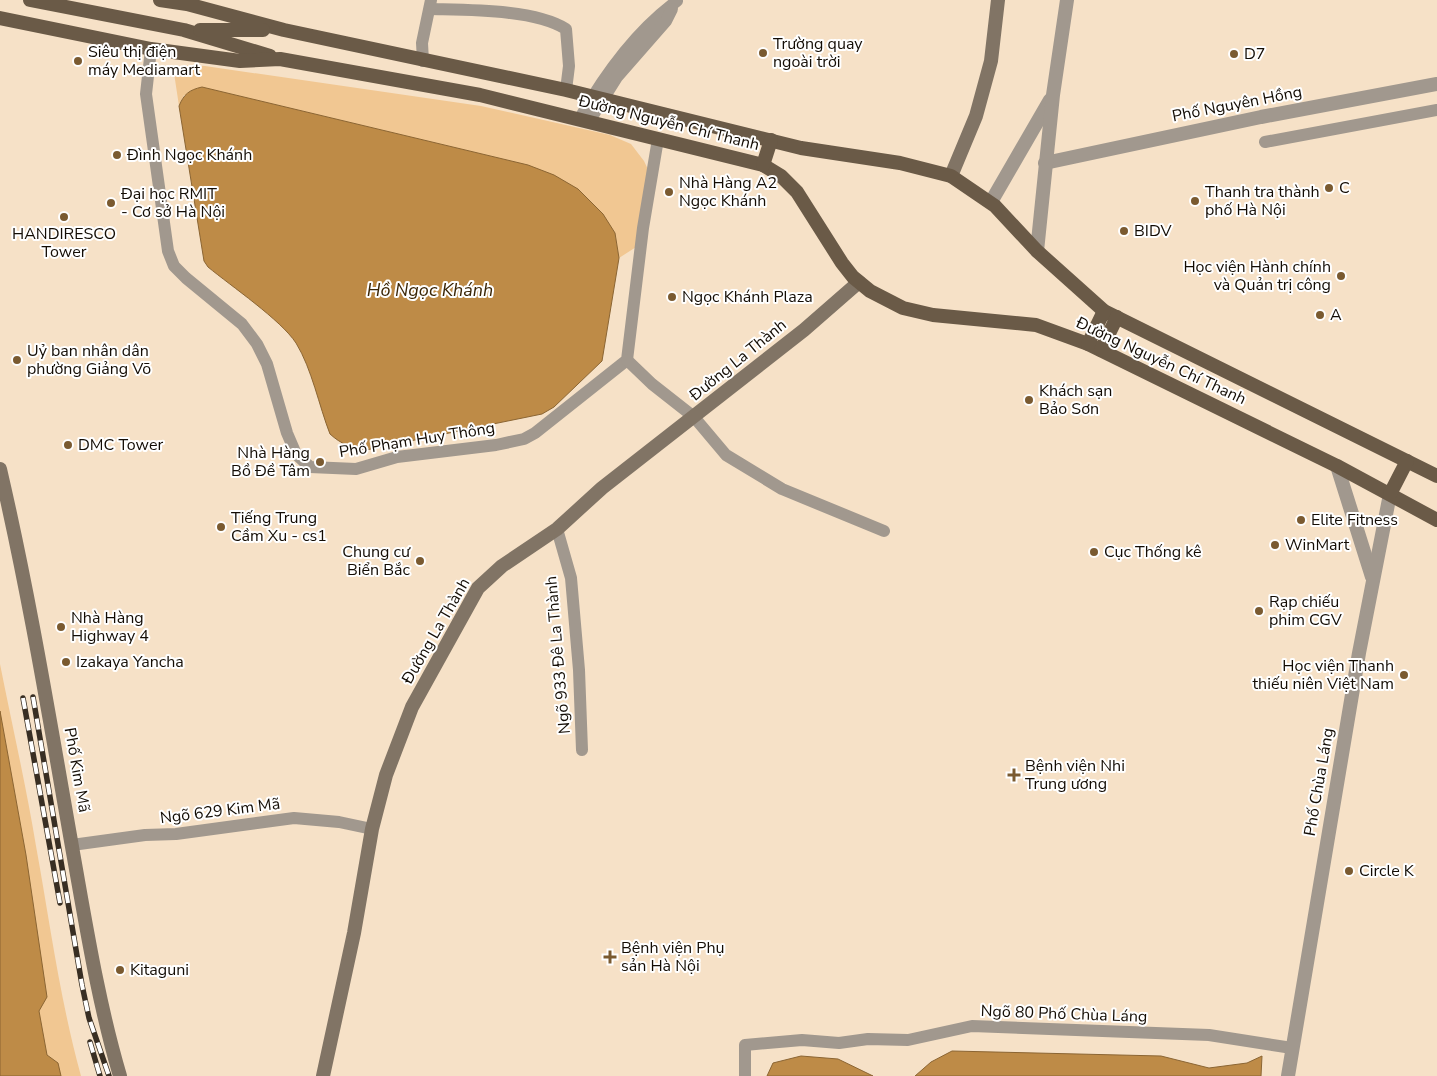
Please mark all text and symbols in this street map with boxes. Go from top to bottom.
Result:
place label: Trường quay ngoài trời [773,33,863,73]
place label: Siêu thị điện máy Mediamart [88,41,200,81]
place label: D7 [1244,43,1265,65]
marker: Trường quay ngoài trời [757,47,769,59]
marker: D7 [1228,48,1240,60]
marker: Siêu thị điện máy Mediamart [72,55,84,67]
street label: Phố Nguyên Hồng [1170,81,1304,127]
street label: Đường Nguyễn Chí Thanh [575,90,762,156]
place label: Đình Ngọc Khánh [126,144,252,166]
marker: Đình Ngọc Khánh [111,149,123,161]
place label: Nhà Hàng A2 Ngọc Khánh [679,172,777,212]
place label: C [1339,177,1350,199]
place label: Thanh tra thành phố Hà Nội [1205,181,1320,221]
marker: C [1323,182,1335,194]
place label: Đại học RMIT - Cơ sở Hà Nội [120,183,225,223]
marker: Nhà Hàng A2 Ngọc Khánh [663,186,675,198]
marker: Thanh tra thành phố Hà Nội [1189,195,1201,207]
marker: Đại học RMIT - Cơ sở Hà Nội [105,197,117,209]
marker: HANDIRESCO Tower [58,211,70,223]
place label: BIDV [1134,220,1173,242]
place label: HANDIRESCO Tower [12,223,116,263]
marker: BIDV [1118,225,1130,237]
place label: Học viện Hành chính và Quản trị công [1183,256,1331,296]
marker: Học viện Hành chính và Quản trị công [1335,270,1347,282]
water label: Hồ Ngọc Khánh [367,278,493,302]
place label: Ngọc Khánh Plaza [682,286,813,308]
marker: Ngọc Khánh Plaza [666,291,678,303]
place label: A [1330,304,1342,326]
marker: A [1314,309,1326,321]
street label: Đường Nguyễn Chí Thanh [1071,311,1250,410]
street label: Đường La Thành [684,314,791,407]
place label: Uỷ ban nhân dân phường Giảng Võ [27,340,151,380]
marker: Uỷ ban nhân dân phường Giảng Võ [11,354,23,366]
place label: Khách sạn Bảo Sơn [1039,380,1112,420]
marker: Khách sạn Bảo Sơn [1023,394,1035,406]
street label: Phố Phạm Huy Thông [338,417,496,463]
place label: DMC Tower [78,434,163,456]
marker: DMC Tower [62,439,74,451]
place label: Nhà Hàng Bồ Đề Tâm [231,442,310,482]
marker: Nhà Hàng Bồ Đề Tâm [314,456,326,468]
place label: Tiếng Trung Cầm Xu - cs1 [231,507,327,547]
place label: Elite Fitness [1311,509,1398,531]
marker: Elite Fitness [1295,514,1307,526]
marker: Tiếng Trung Cầm Xu - cs1 [215,521,227,533]
place label: WinMart [1285,534,1350,556]
marker: WinMart [1269,539,1281,551]
place label: Chung cư Biển Bắc [342,541,411,581]
place label: Cục Thống kê [1104,541,1202,563]
marker: Cục Thống kê [1088,546,1100,558]
marker: Chung cư Biển Bắc [414,555,426,567]
street label: Đường La Thành [396,574,475,689]
street label: Ngõ 933 Đê La Thành [540,575,576,735]
place label: Rạp chiếu phim CGV [1269,591,1343,631]
marker: Rạp chiếu phim CGV [1253,605,1265,617]
place label: Nhà Hàng Highway 4 [71,607,149,647]
marker: Nhà Hàng Highway 4 [55,621,67,633]
place label: Izakaya Yancha [76,651,184,673]
place label: Học viện Thanh thiếu niên Việt Nam [1253,655,1394,695]
marker: Izakaya Yancha [60,656,72,668]
marker: Học viện Thanh thiếu niên Việt Nam [1398,669,1410,681]
street label: Phố Kim Mã [59,726,95,814]
street label: Phố Chùa Láng [1299,726,1339,838]
place label: Bệnh viện Nhi Trung ương [1025,755,1125,795]
marker: Bệnh viện Nhi Trung ương [1007,768,1021,782]
street label: Ngõ 629 Kim Mã [159,793,281,829]
place label: Circle K [1359,860,1415,882]
marker: Circle K [1343,865,1355,877]
place label: Bệnh viện Phụ sản Hà Nội [621,937,724,977]
marker: Bệnh viện Phụ sản Hà Nội [603,950,617,964]
place label: Kitaguni [130,959,189,981]
marker: Kitaguni [114,964,126,976]
street label: Ngõ 80 Phố Chùa Láng [980,1000,1148,1028]

